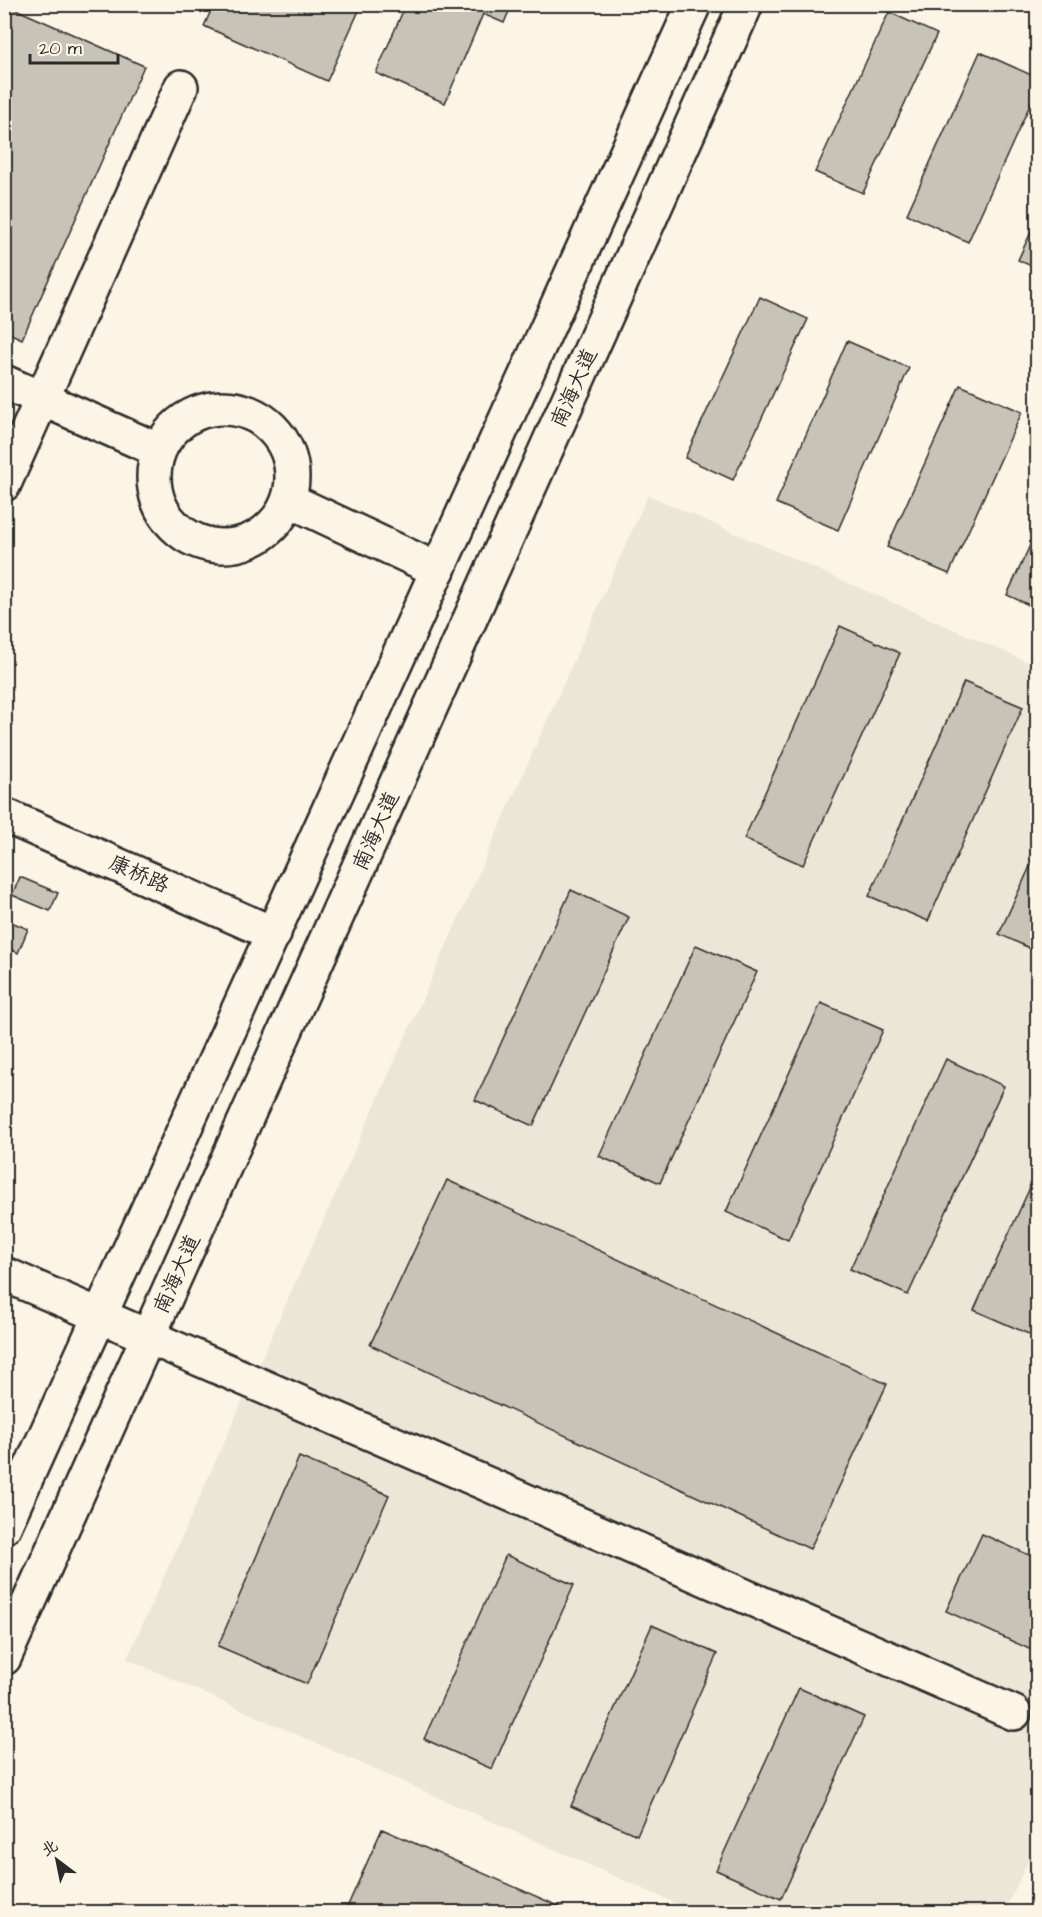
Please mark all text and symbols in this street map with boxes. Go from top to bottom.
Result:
scale bar [30,27,118,65]
text: 20 m [39,36,82,61]
street label: 南海大道 [544,344,604,432]
street label: 南海大道 [346,787,406,875]
street label: 康桥路 [104,848,174,900]
street label: 南海大道 [147,1230,207,1318]
north arrow [27,1830,87,1890]
text: 北 [37,1835,62,1862]

